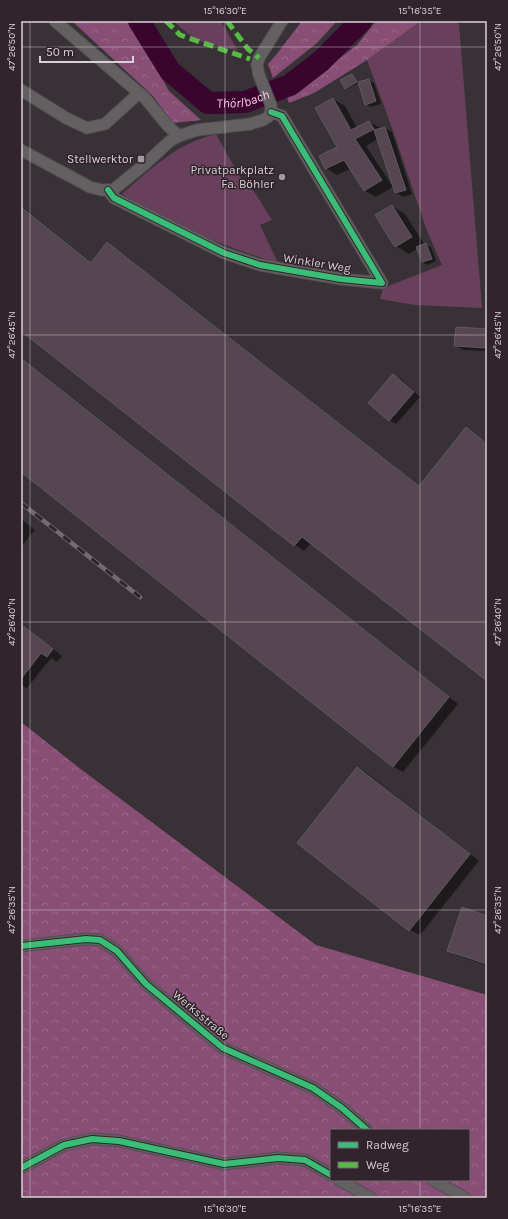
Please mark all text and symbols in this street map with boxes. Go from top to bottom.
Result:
text: 15°16'30"E [203,5,247,17]
text: 15°16'35"E [399,5,441,17]
text: 47°26'50"N [6,23,18,71]
text: 47°26'50"N [492,23,504,71]
scale bar [40,38,133,64]
text: 50 m [46,45,74,59]
water label: Thörlbach [216,87,271,111]
place label: Stellwerktor [67,152,134,166]
marker: Stellwerktor [136,154,146,164]
place label: Privatparkplatz Fa. Böhler [190,163,275,191]
marker: Privatparkplatz Fa. Böhler [277,172,287,182]
street label: Winkler Weg [282,251,352,275]
text: 47°26'45"N [6,311,18,359]
text: 47°26'45"N [492,311,504,359]
text: 47°26'40"N [6,598,18,646]
text: 47°26'40"N [492,598,504,646]
text: 47°26'35"N [6,886,18,934]
text: 47°26'35"N [492,886,504,934]
street label: Werksstraße [170,987,232,1043]
legend [330,1129,470,1181]
text: Radweg [366,1138,409,1152]
text: Weg [366,1158,390,1172]
text: 15°16'30"E [203,1203,247,1215]
text: 15°16'35"E [399,1203,441,1215]

